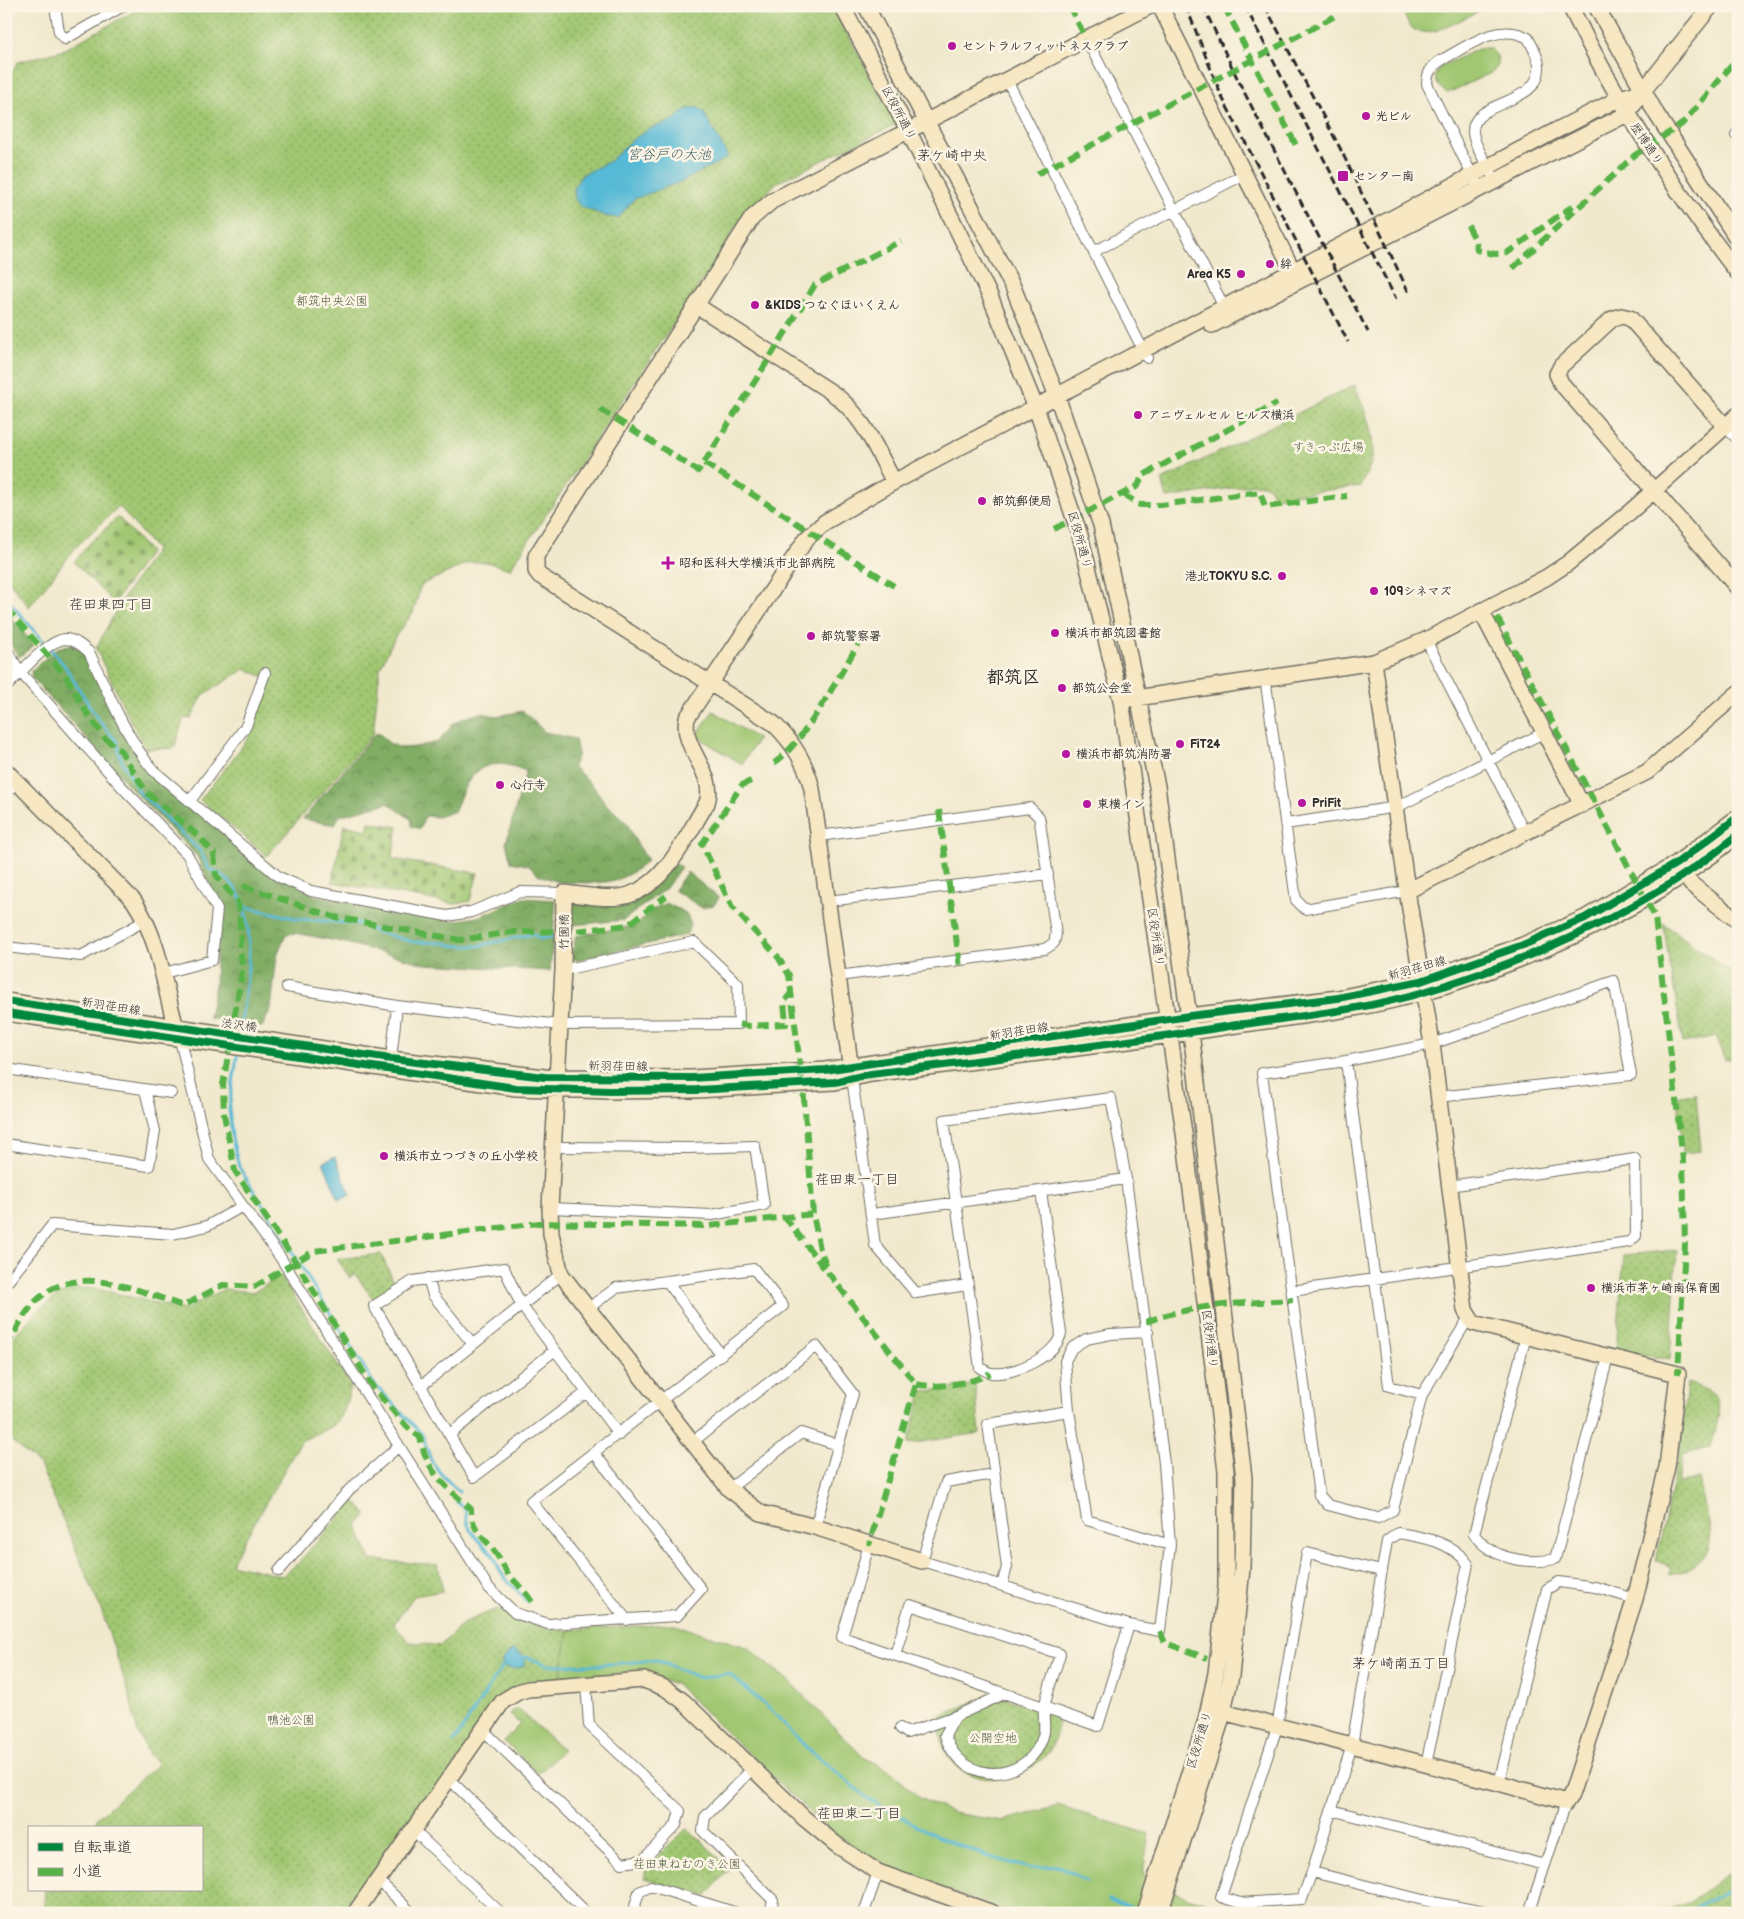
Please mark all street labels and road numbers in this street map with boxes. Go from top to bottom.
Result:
street label: 区役所通り [878,83,919,143]
street label: 歴博通り [1627,120,1666,168]
street label: 区役所通り [1064,509,1095,571]
street label: 区役所通り [1144,906,1167,968]
street label: 竹園橋 [557,914,572,950]
street label: 新羽荏田線 [1386,953,1448,984]
street label: 新羽荏田線 [80,994,142,1019]
street label: 渋沢橋 [220,1016,258,1035]
street label: 新羽荏田線 [988,1019,1050,1044]
street label: 新羽荏田線 [588,1058,648,1075]
street label: 区役所通り [1198,1308,1221,1370]
street label: 区役所通り [1184,1709,1215,1771]

